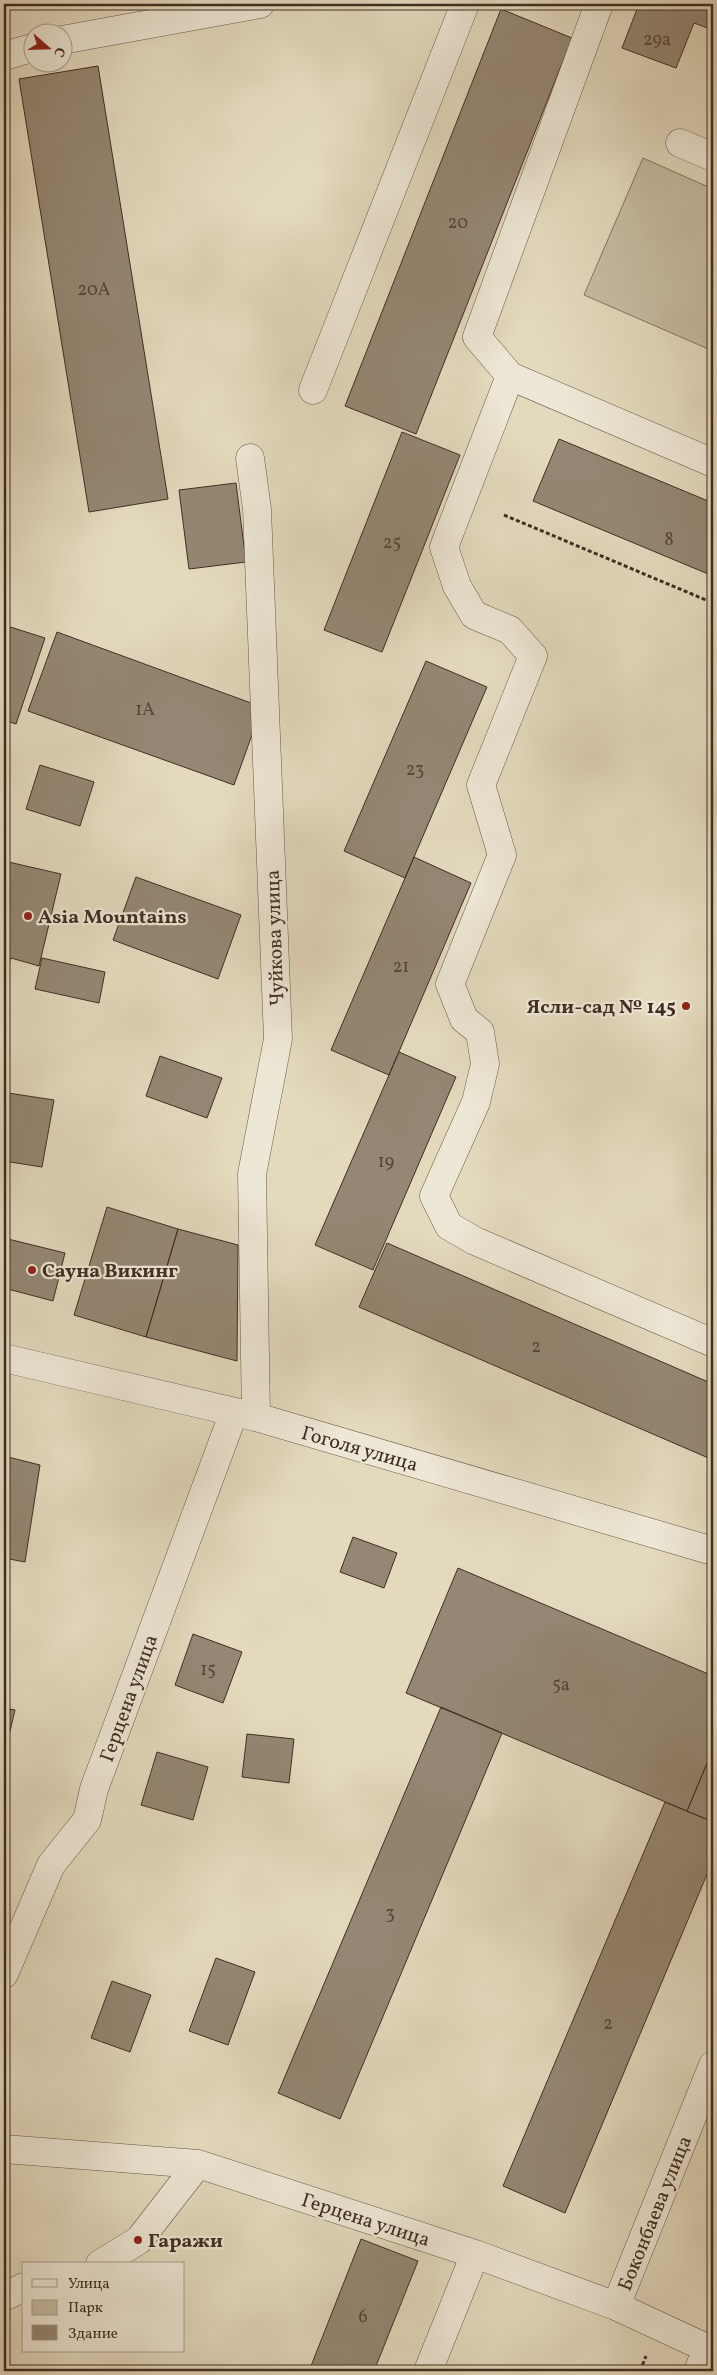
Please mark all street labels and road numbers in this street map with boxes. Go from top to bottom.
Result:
street label: Чуйкова улица [260,869,292,1007]
street label: Гоголя улица [298,1420,421,1480]
street label: Герцена улица [94,1631,166,1766]
street label: Боконбаева улица [612,2132,700,2296]
street label: Герцена улица [297,2187,433,2255]

